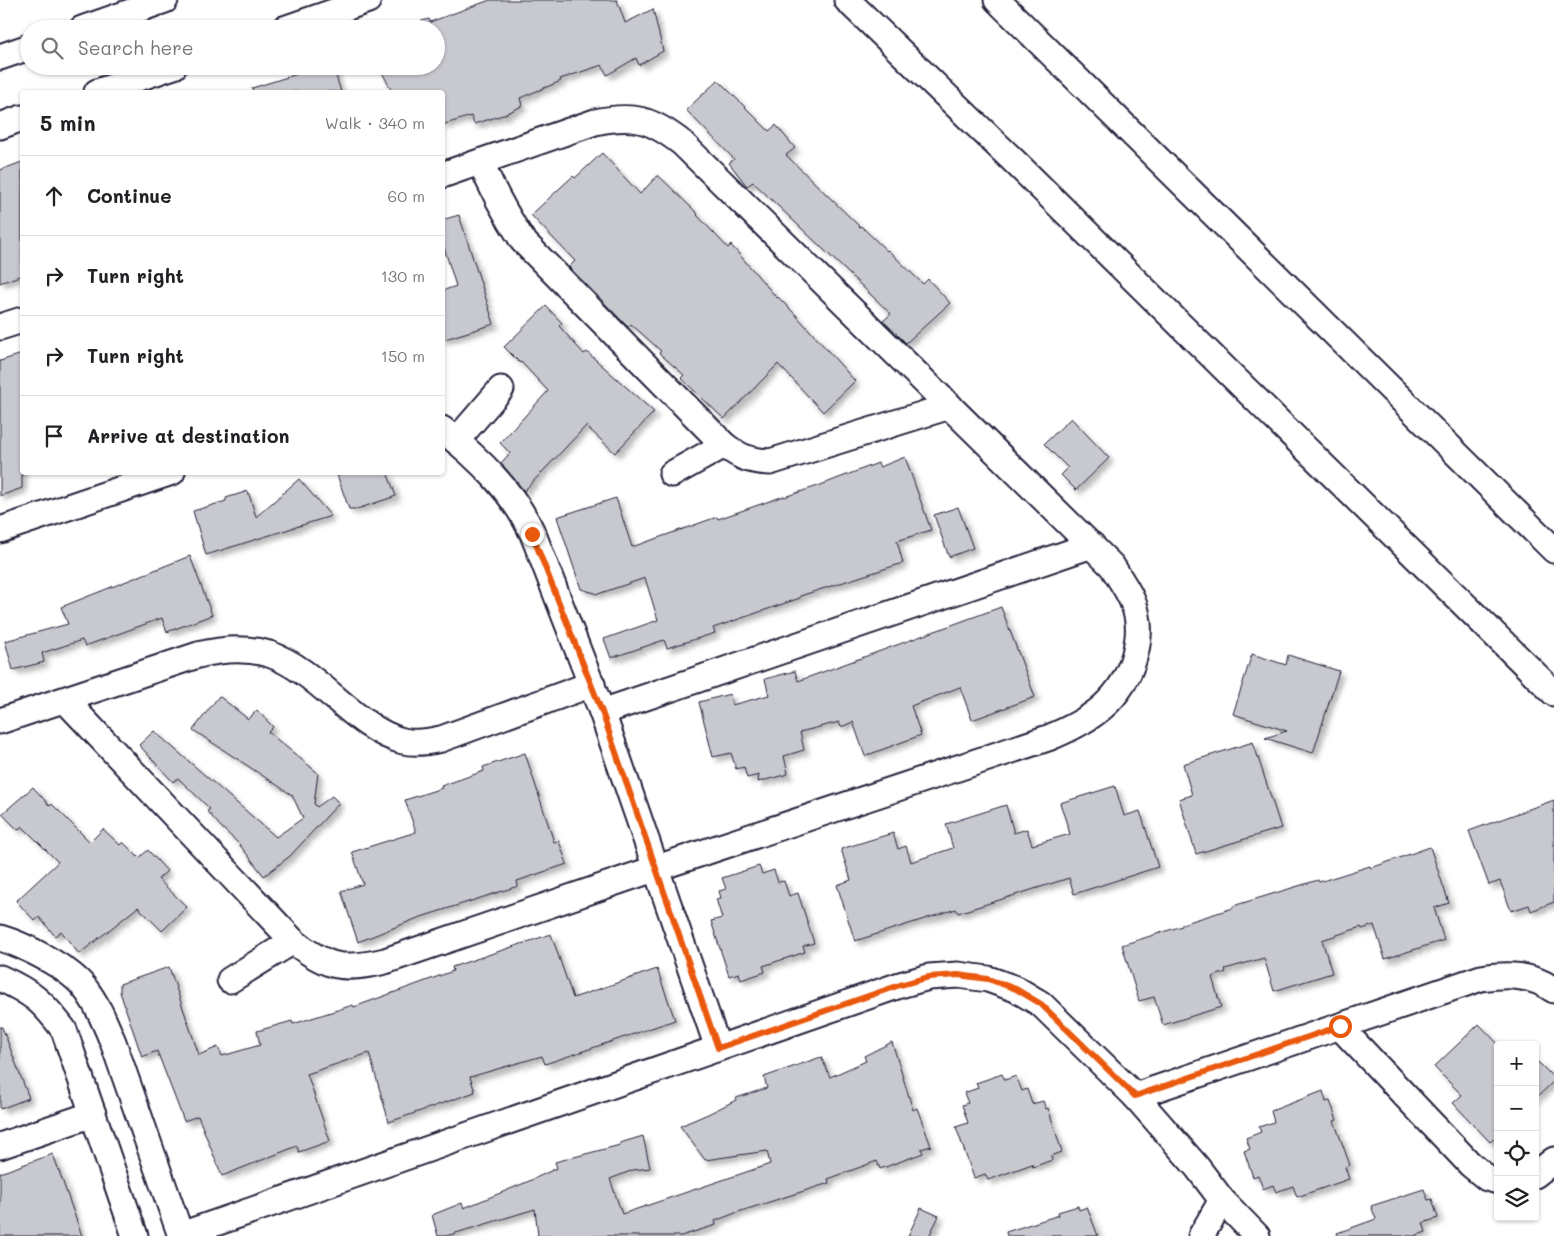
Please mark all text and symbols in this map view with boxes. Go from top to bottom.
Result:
search box [20,20,445,75]
icon: search [38,34,66,62]
text: Search here [78,35,194,60]
text: 5 min [40,109,96,136]
text: Walk · 340 m [325,112,425,133]
icon: ahead [40,182,68,210]
text: Continue [87,183,172,208]
text: 60 m [388,185,425,206]
icon: right [40,262,68,290]
text: Turn right [87,263,184,288]
text: 130 m [381,265,425,286]
icon: right [40,342,68,370]
text: Turn right [87,343,184,368]
text: 150 m [381,345,425,366]
icon: arrive [40,422,68,450]
text: Arrive at destination [87,423,290,448]
route end [521,523,544,546]
route start [1329,1015,1352,1038]
map controls [1494,1041,1539,1221]
button: + [1494,1041,1539,1086]
button: − [1494,1086,1539,1131]
button: locate [1494,1131,1539,1176]
button: layers [1494,1176,1539,1221]

